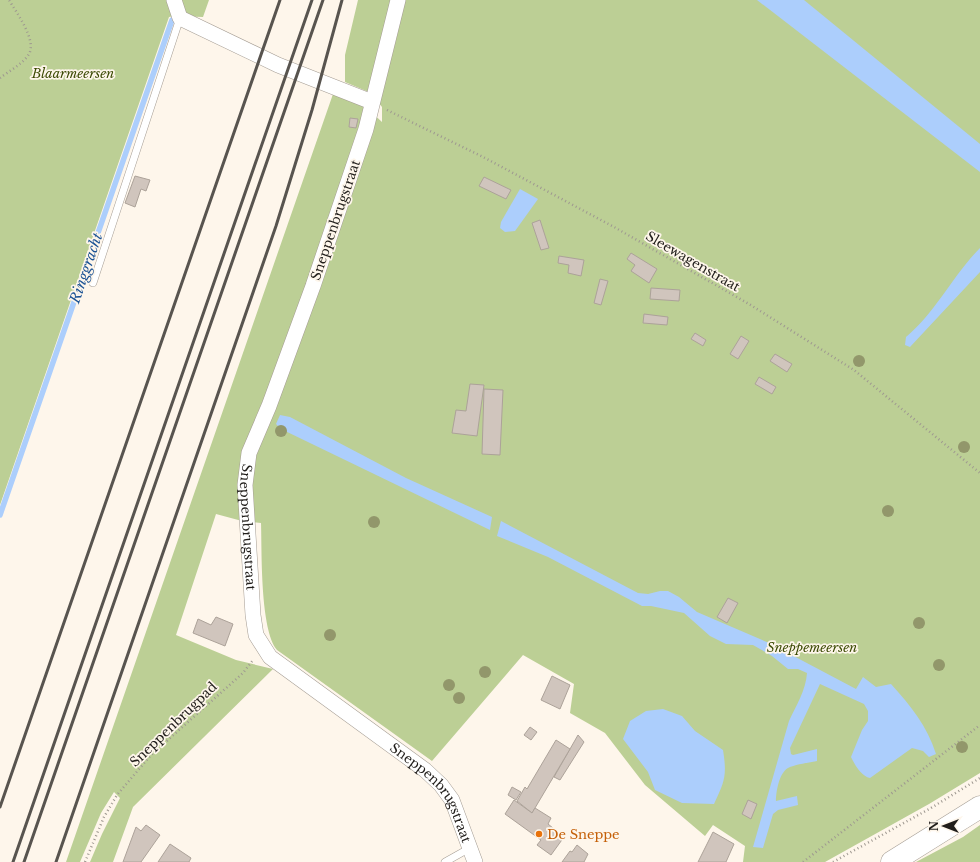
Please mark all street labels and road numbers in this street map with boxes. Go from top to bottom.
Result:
street label: Sneppenbrugstraat [307,158,364,283]
street label: Sleewagenstraat [643,228,743,295]
street label: Sneppenbrugstraat [236,463,259,591]
street label: Sneppenbrugpad [126,678,221,770]
street label: Sneppenbrugstraat [386,739,475,845]

